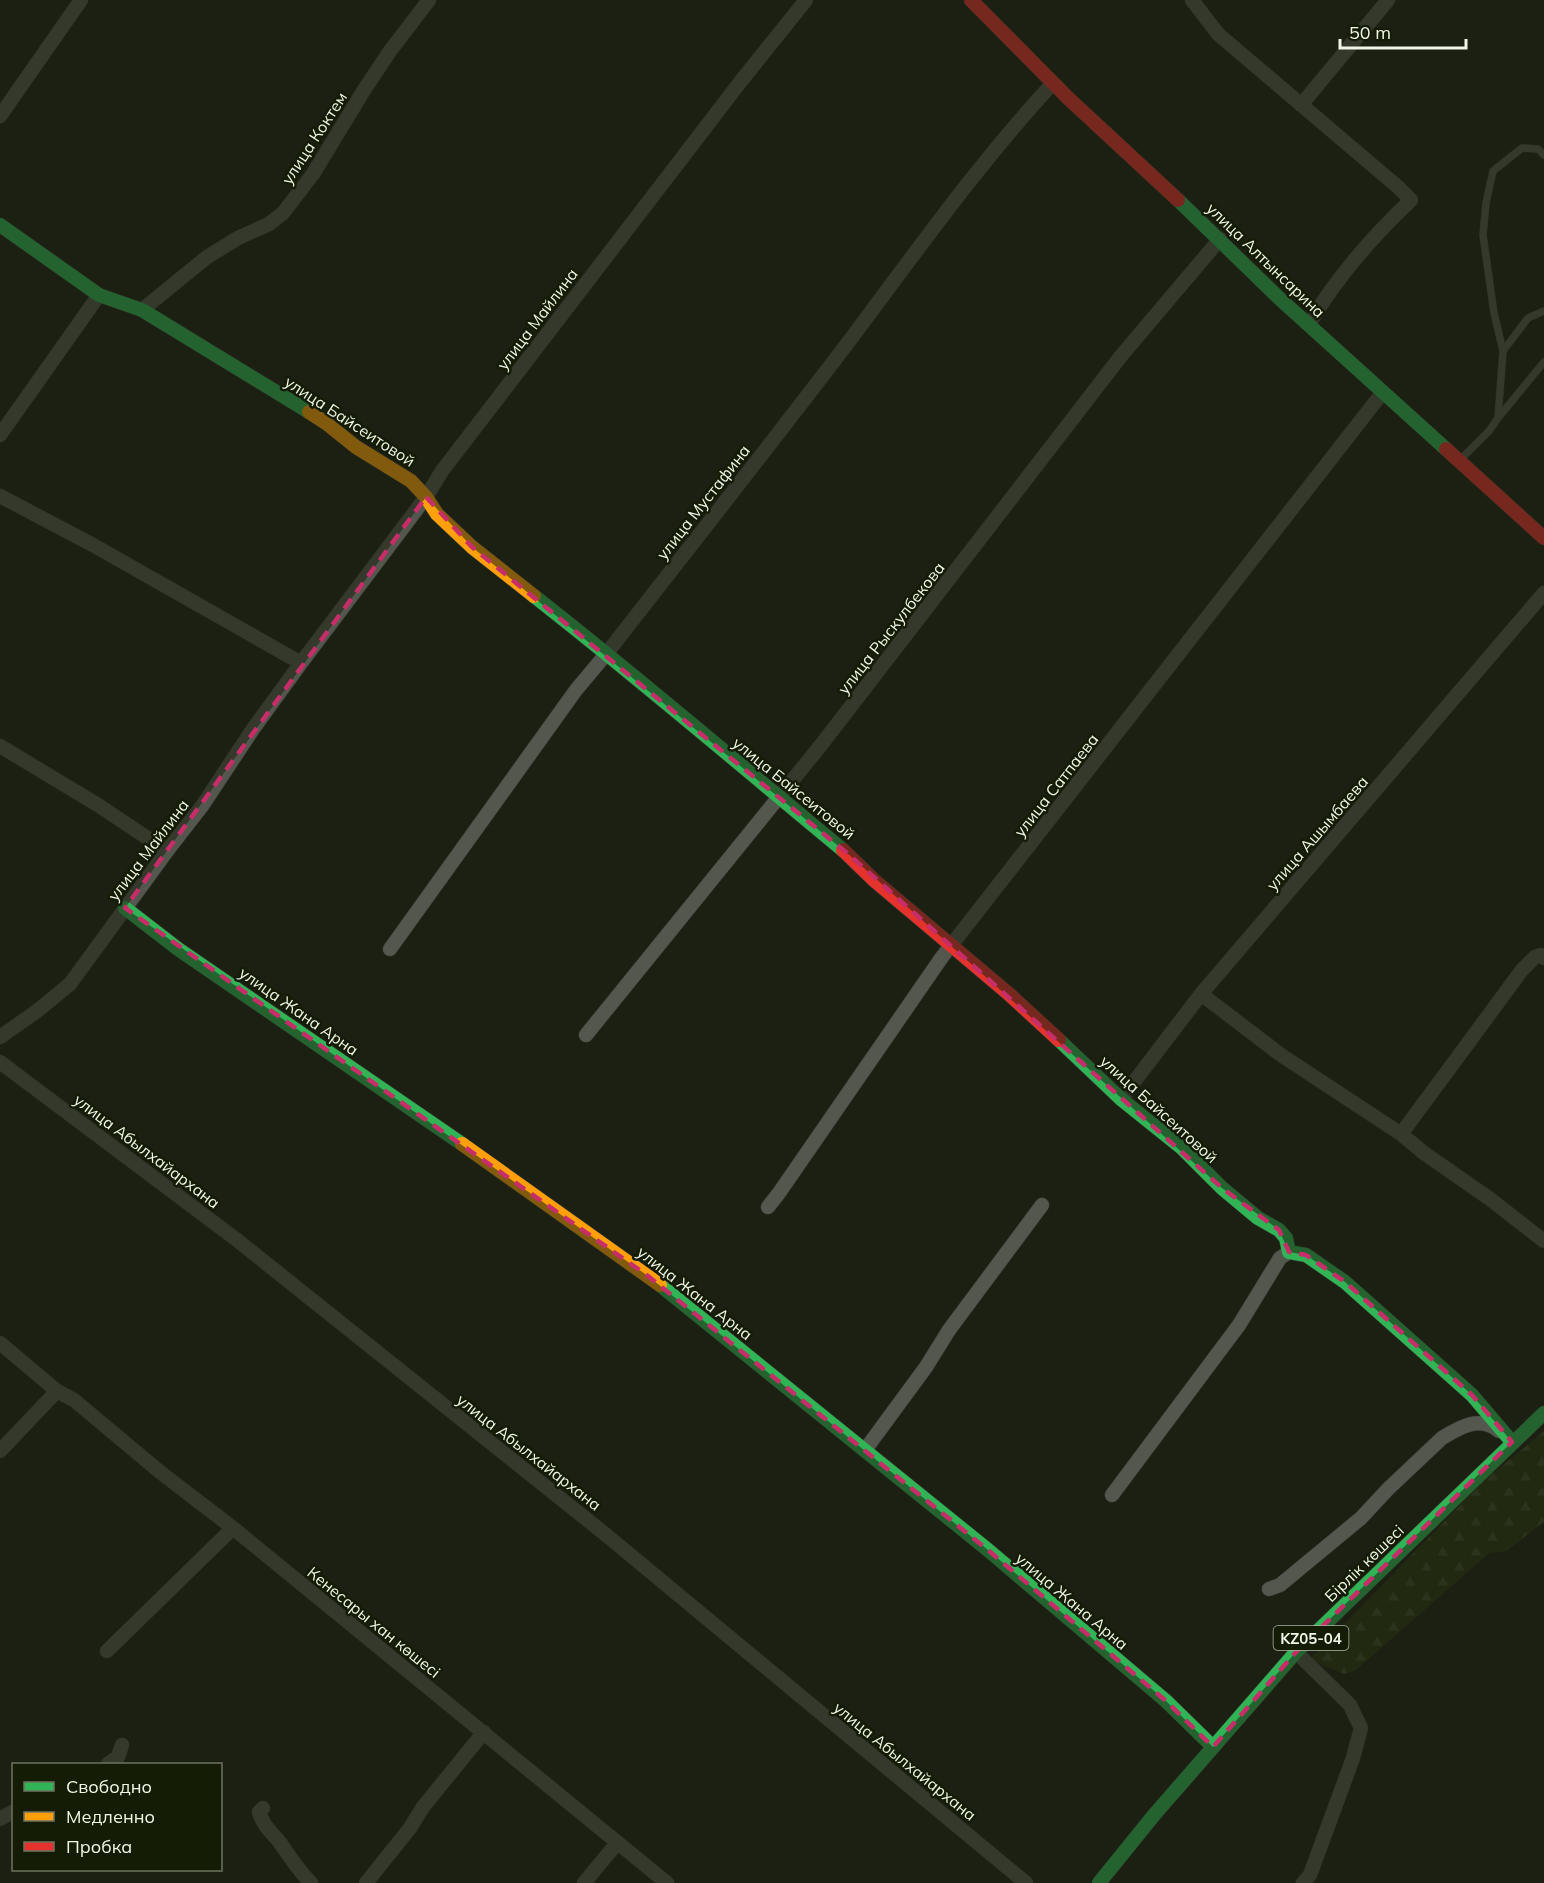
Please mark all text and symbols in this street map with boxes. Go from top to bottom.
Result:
scale bar [1340,12,1466,50]
text: 50 m [1349,21,1391,44]
street label: улица Коктем [277,88,351,188]
street label: улица Алтынсарина [1203,198,1329,322]
street label: улица Майлина [492,264,582,374]
street label: улица Байсеитовой [281,371,419,471]
street label: улица Мустафина [652,441,754,563]
street label: улица Рыскулбекова [833,558,949,698]
street label: улица Сатпаева [1009,729,1103,841]
street label: улица Байсеитовой [729,733,859,843]
street label: улица Ашымбаева [1262,772,1372,894]
street label: улица Майлина [103,795,193,905]
street label: улица Жана Арна [236,962,362,1060]
street label: улица Байсеитовой [1096,1051,1222,1167]
street label: улица Абылхайархана [70,1090,224,1212]
street label: улица Жана Арна [633,1242,757,1344]
street label: улица Абылхайархана [453,1389,605,1515]
street label: Бірлік көшесі [1320,1520,1408,1606]
street label: улица Жана Арна [1012,1548,1132,1654]
street label: Кенесары хан көшесі [303,1562,445,1682]
road number: KZ05-04 [1274,1626,1348,1650]
street label: улица Абылхайархана [830,1697,980,1825]
legend [12,1763,222,1871]
text: Свободно [66,1775,152,1798]
text: Медленно [66,1805,155,1828]
text: Пробка [66,1835,132,1858]

